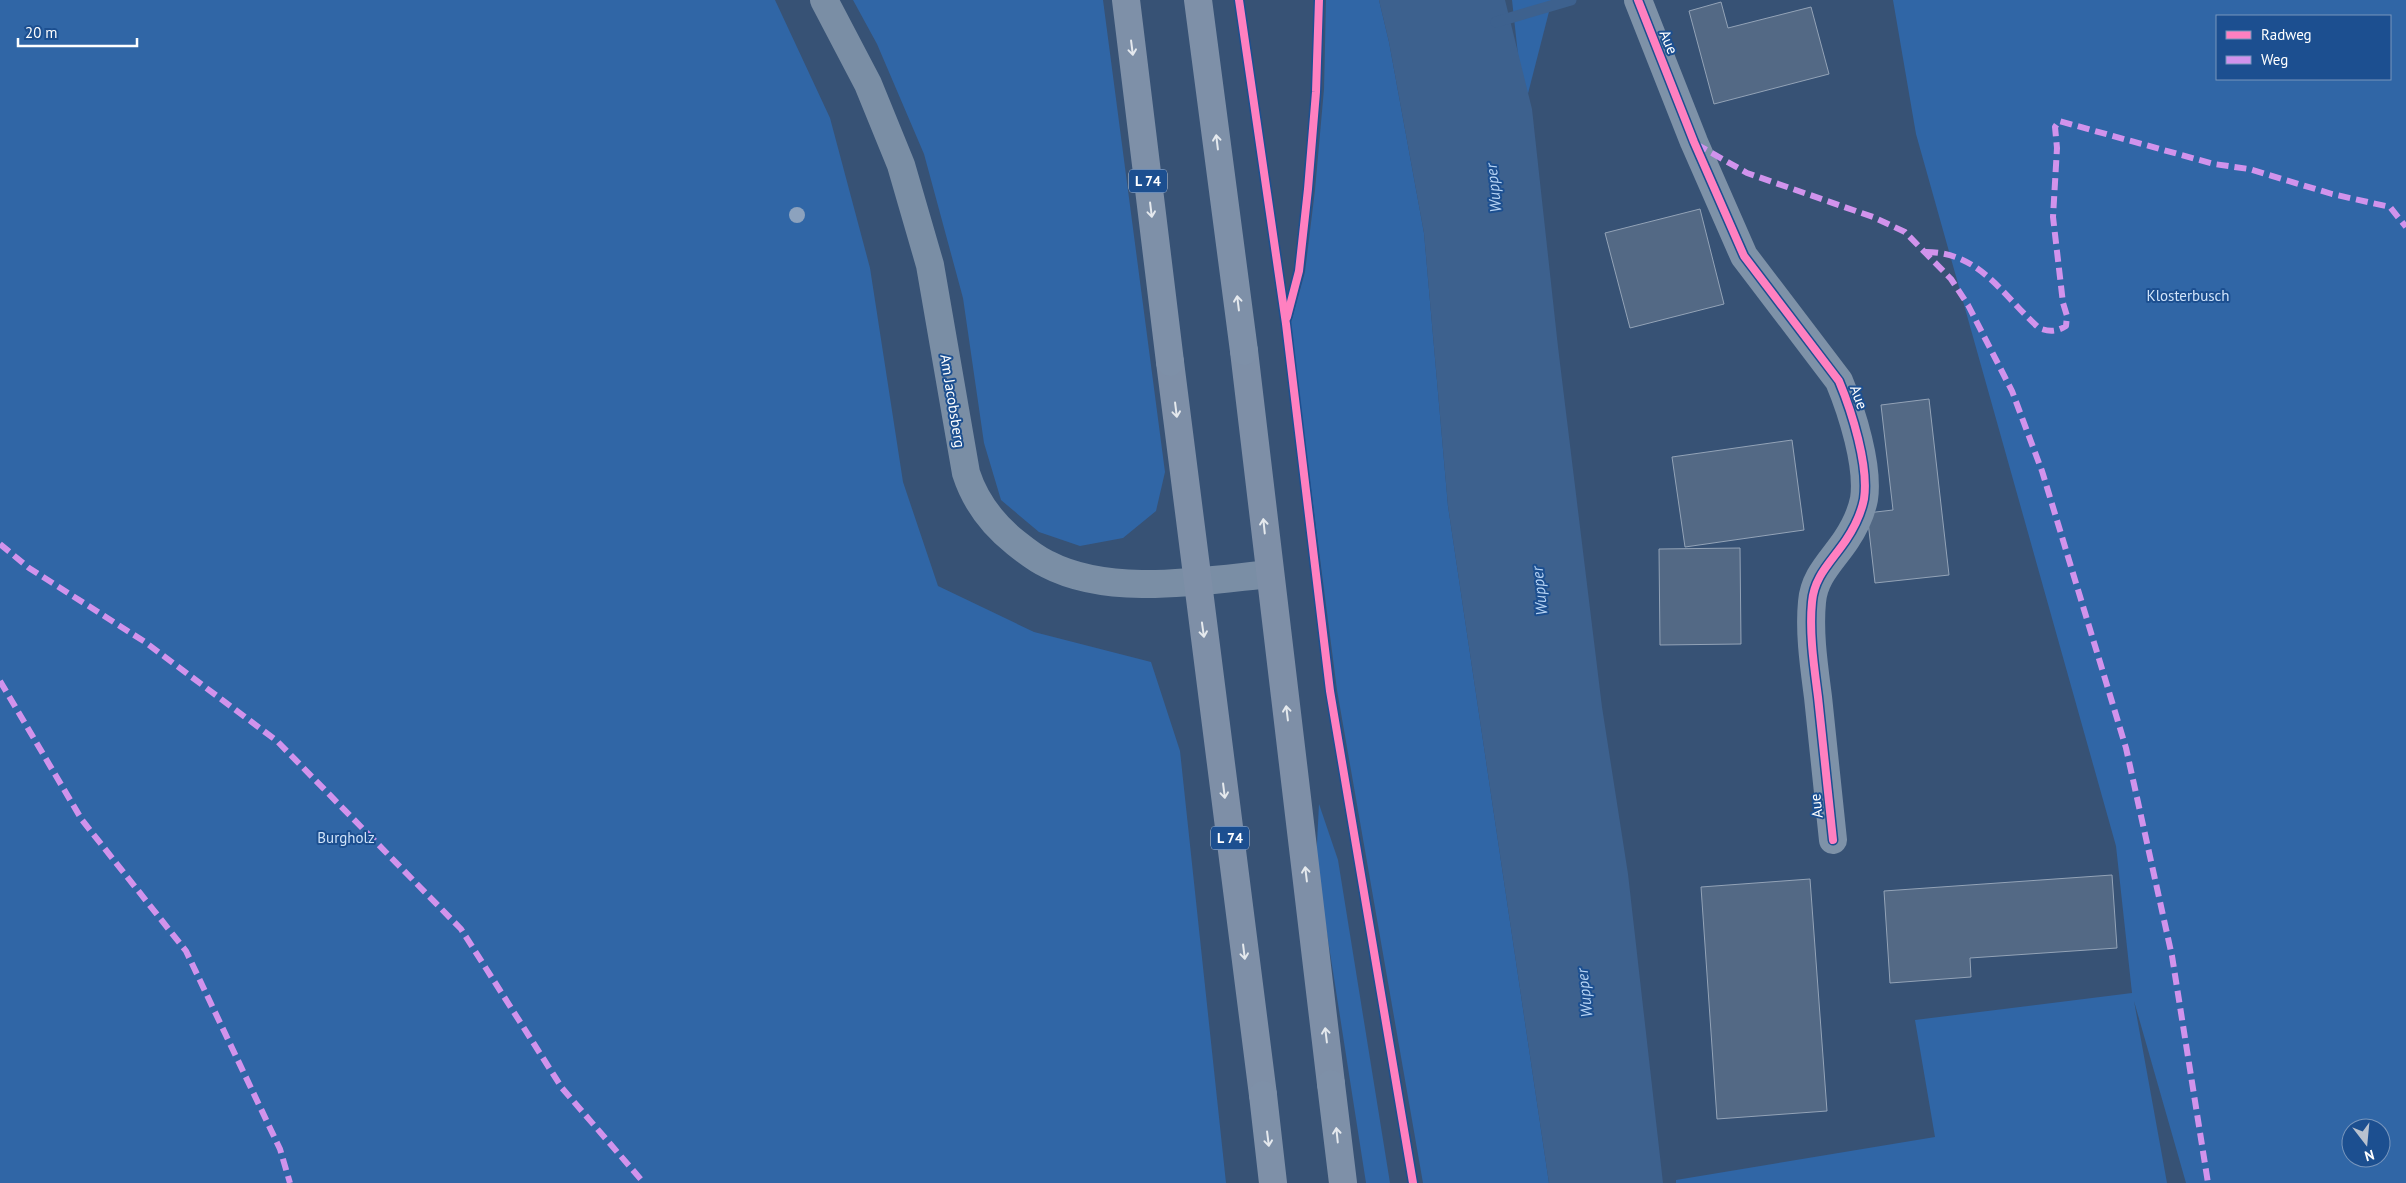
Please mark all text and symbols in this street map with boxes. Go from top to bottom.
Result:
scale bar [18,15,136,47]
legend [2216,15,2391,80]
text: 20 m [25,23,58,42]
text: Radweg [2261,25,2312,44]
street label: Aue [1656,27,1682,57]
one-way arrow [1127,40,1137,56]
text: Weg [2261,50,2288,69]
one-way arrow [1211,134,1221,150]
water label: Wupper [1480,161,1506,214]
road number: L 74 [1129,170,1167,192]
one-way arrow [1146,201,1156,217]
park label: Klosterbusch [2147,286,2230,305]
one-way arrow [1233,295,1243,311]
street label: Am Jacobsberg [936,353,970,449]
street label: Aue [1846,382,1872,412]
one-way arrow [1171,402,1181,418]
one-way arrow [1259,518,1269,534]
water label: Wupper [1526,564,1552,617]
one-way arrow [1198,621,1208,637]
one-way arrow [1282,705,1292,721]
one-way arrow [1219,783,1229,799]
street label: Aue [1805,793,1827,819]
road number: L 74 [1211,826,1249,850]
park label: Burgholz [317,828,375,847]
one-way arrow [1301,866,1311,882]
one-way arrow [1240,944,1250,960]
water label: Wupper [1571,966,1597,1019]
one-way arrow [1321,1028,1331,1044]
north arrow [2341,1118,2391,1168]
one-way arrow [1332,1127,1342,1143]
one-way arrow [1263,1130,1273,1146]
text: N [2363,1146,2376,1165]

